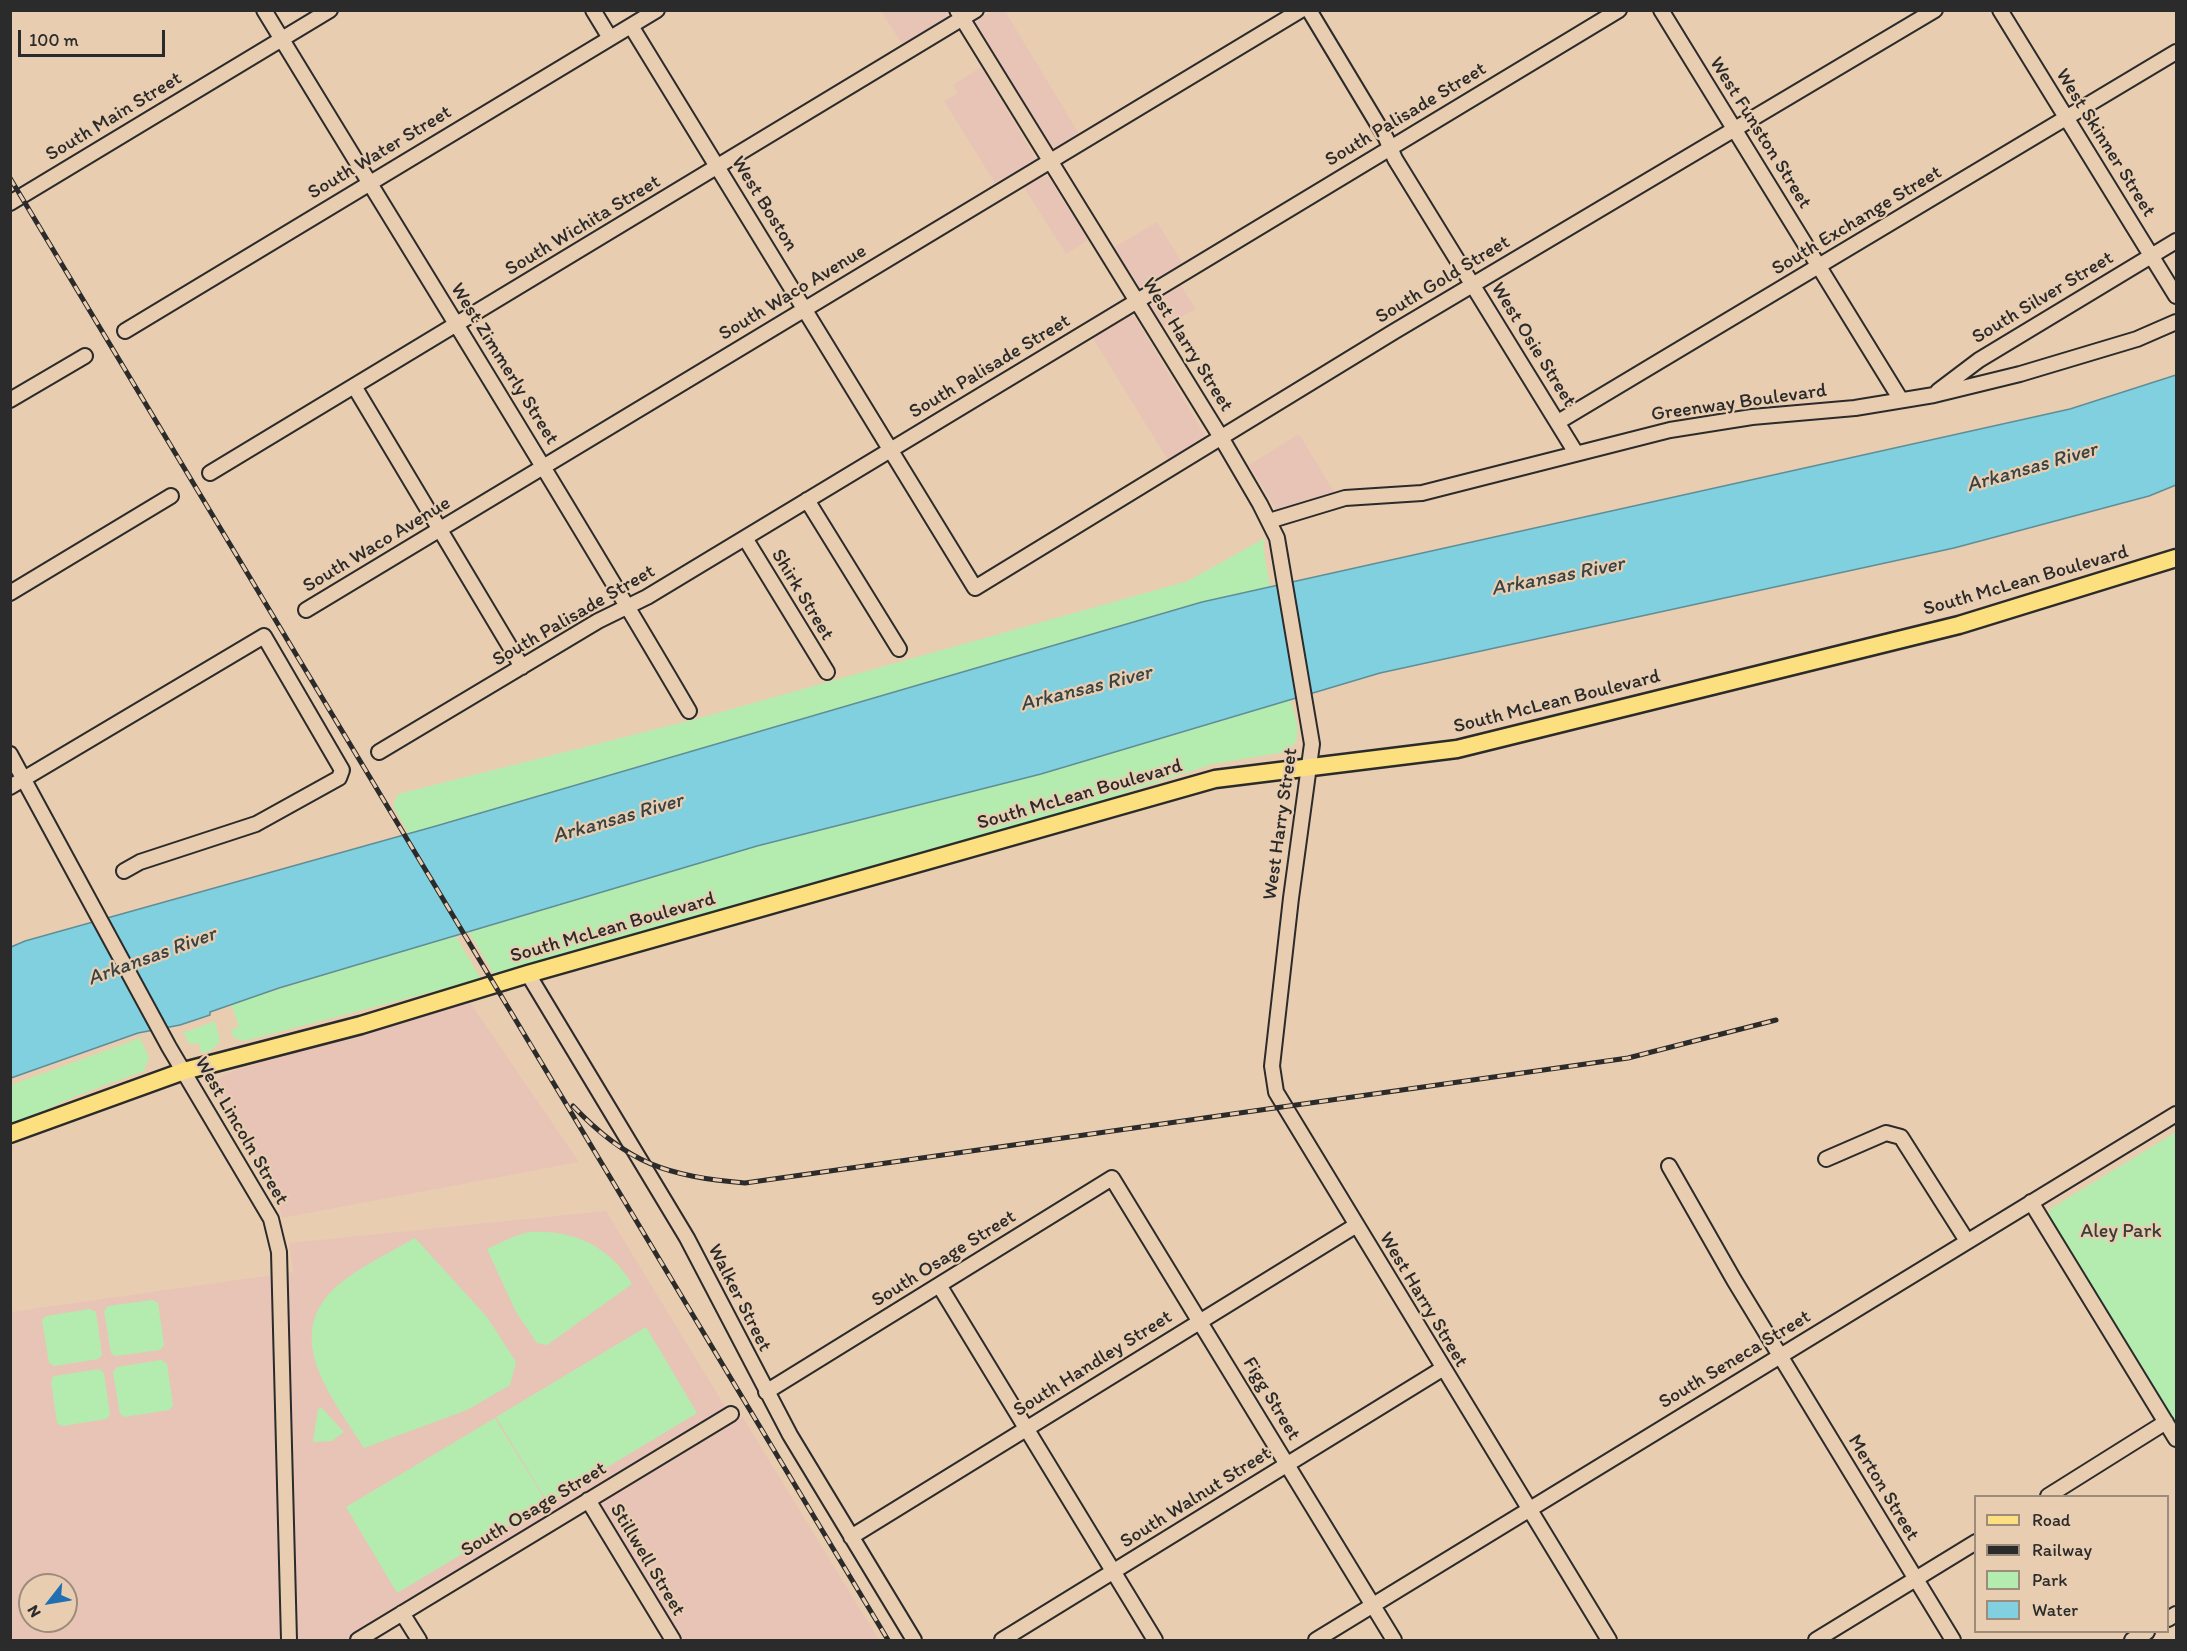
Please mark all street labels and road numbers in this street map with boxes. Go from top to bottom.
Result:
street label: West Funston Street [1704,53,1816,213]
street label: South Palisade Street [1321,57,1491,173]
street label: West Skinner Street [2050,64,2160,222]
street label: South Main Street [42,67,186,167]
street label: South Water Street [304,101,456,205]
street label: West Boston [725,152,803,256]
street label: South Exchange Street [1768,161,1946,281]
street label: South Wichita Street [501,170,665,282]
street label: South Gold Street [1372,230,1514,330]
street label: South Waco Avenue [715,239,871,347]
street label: South Silver Street [1968,246,2118,350]
street label: West Harry Street [1136,274,1238,416]
street label: West Osie Street [1485,278,1581,412]
street label: West Zimmerly Street [445,279,563,449]
street label: South Palisade Street [905,309,1075,425]
street label: Greenway Boulevard [1650,379,1828,427]
street label: South Waco Avenue [299,491,455,599]
street label: South McLean Boulevard [1921,540,2131,622]
street label: Shirk Street [765,545,839,645]
street label: South Palisade Street [488,560,660,672]
street label: South McLean Boulevard [1451,665,1663,739]
street label: West Harry Street [1258,746,1304,902]
street label: South McLean Boulevard [975,754,1185,836]
street label: South McLean Boulevard [508,887,718,969]
street label: West Lincoln Street [189,1053,293,1209]
street label: South Osage Street [867,1205,1021,1313]
street label: West Harry Street [1373,1228,1473,1372]
street label: Walker Street [702,1240,776,1356]
street label: South Handley Street [1009,1305,1177,1423]
street label: South Seneca Street [1655,1305,1815,1415]
street label: Figg Street [1237,1353,1305,1445]
street label: Merton Street [1842,1431,1924,1545]
street label: South Walnut Street [1116,1442,1276,1554]
street label: South Osage Street [457,1457,611,1563]
street label: Stillwell Street [604,1499,690,1621]

